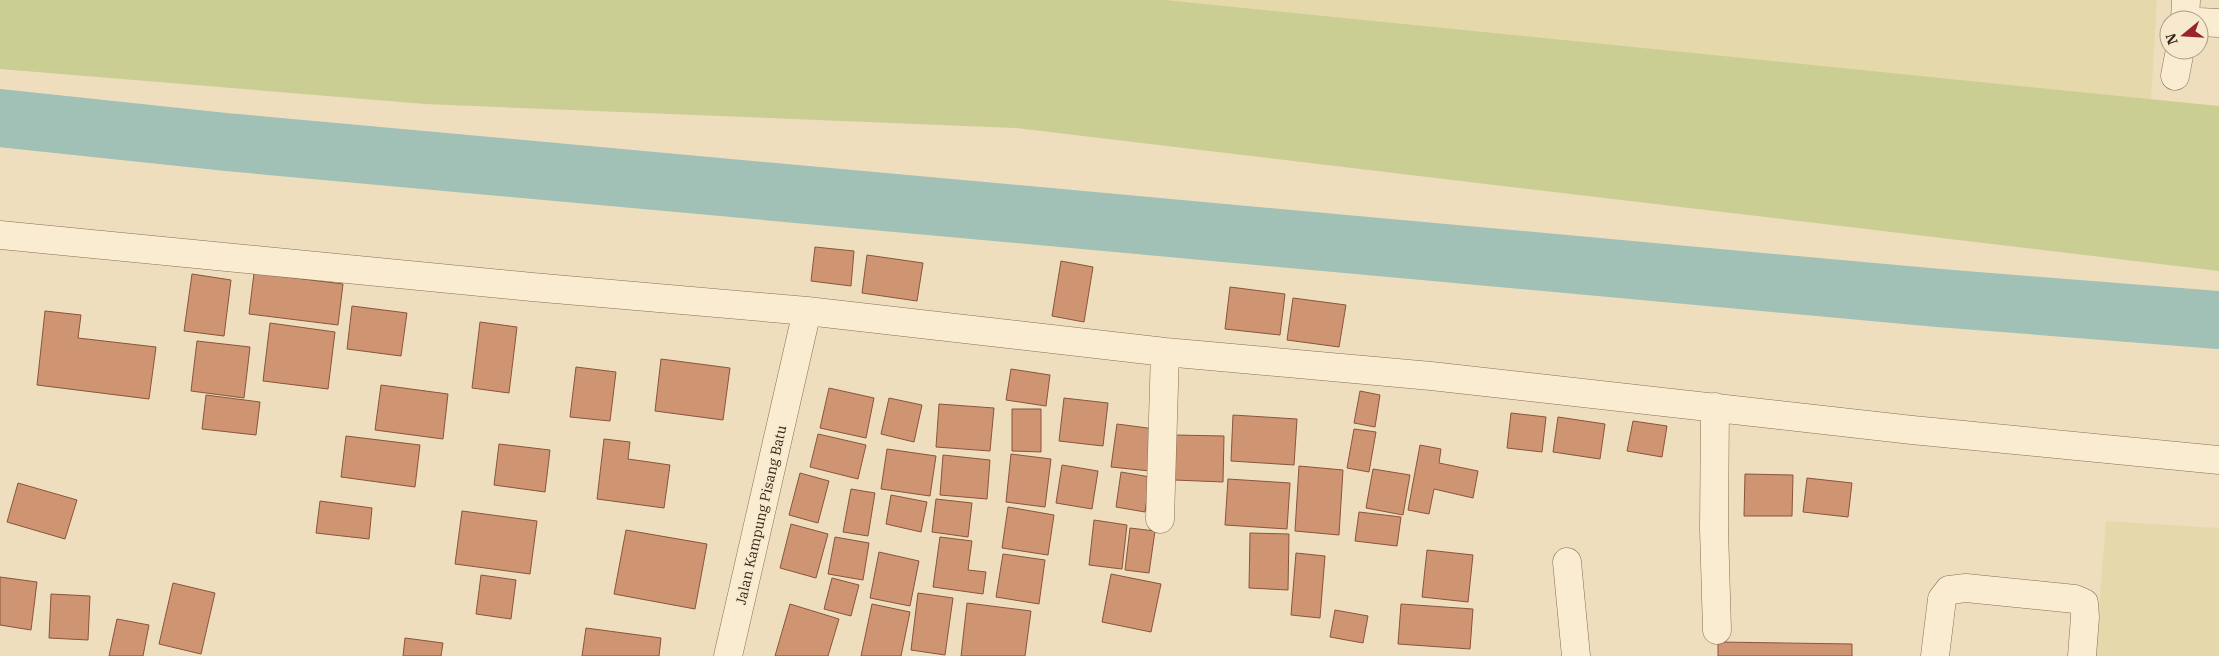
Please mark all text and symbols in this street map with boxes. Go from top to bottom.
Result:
north arrow [2159,10,2209,60]
text: N [2161,31,2182,47]
street label: Jalan Kampung Pisang Batu [732,423,791,607]

